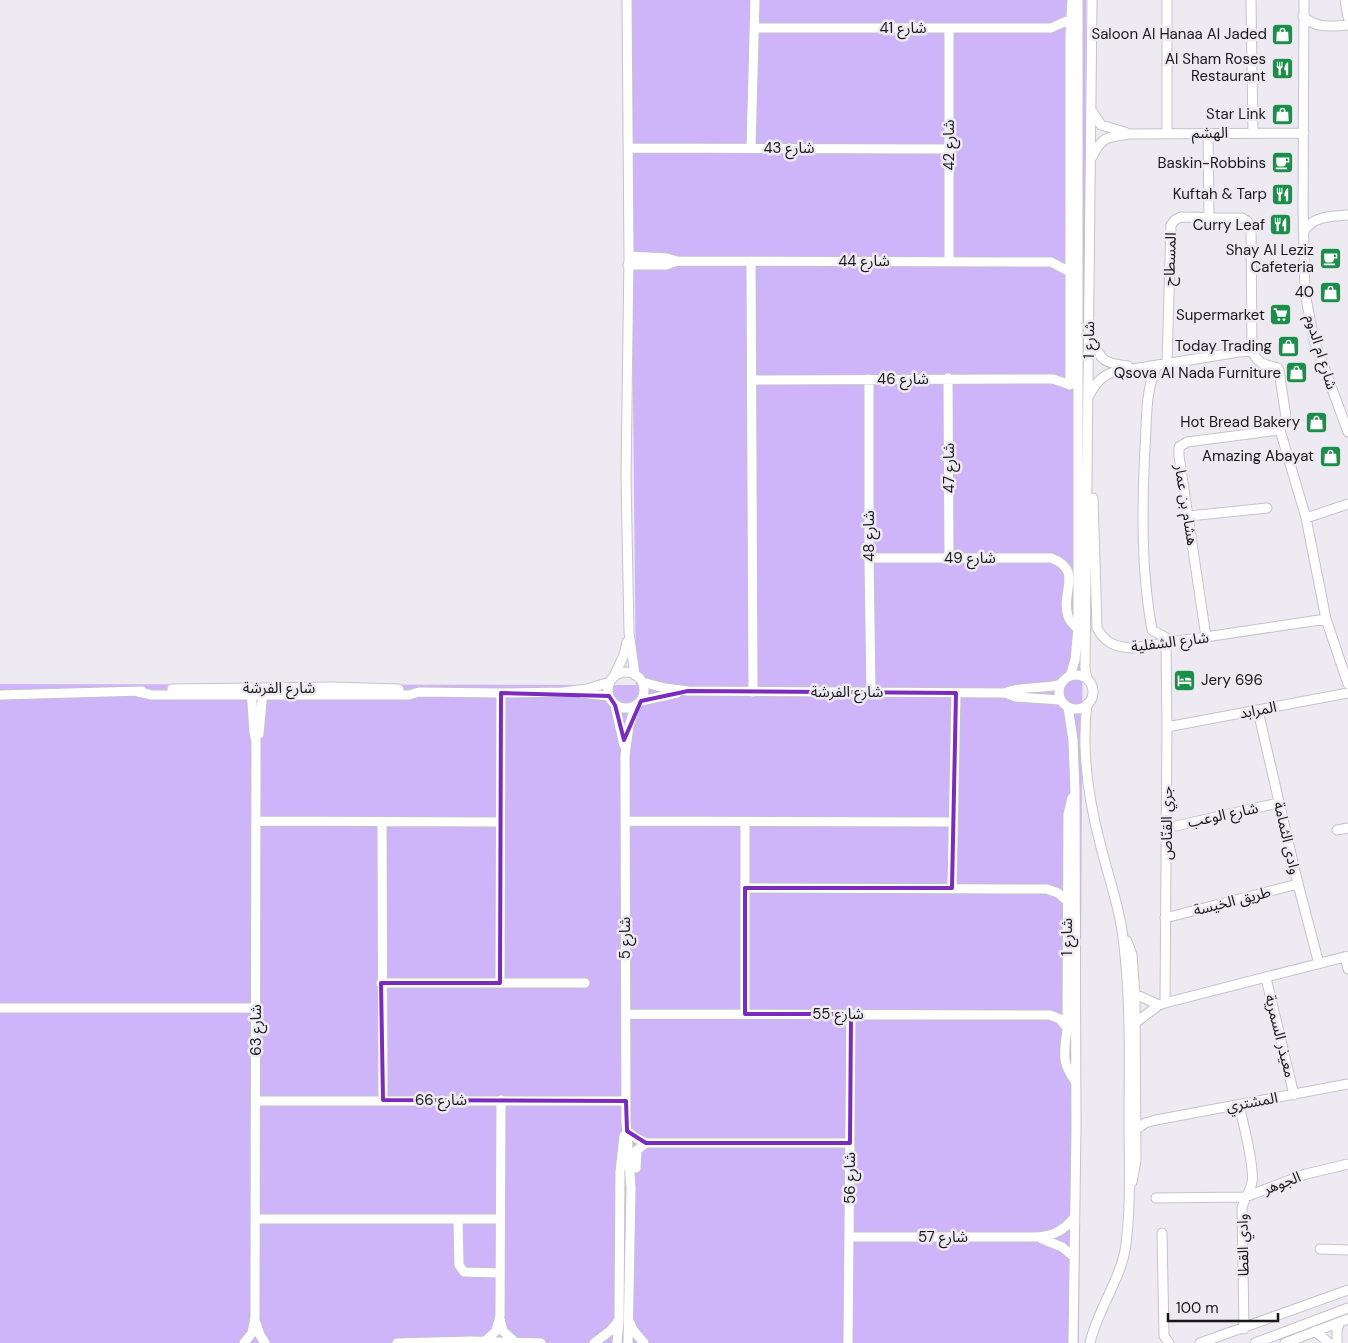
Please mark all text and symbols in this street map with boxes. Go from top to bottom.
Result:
street label: شارع 41 [879,18,927,40]
shop icon: Saloon Al Hanaa Al Jaded [1271,22,1295,46]
place label: Saloon Al Hanaa Al Jaded [1092,24,1267,44]
place label: Al Sham Roses Restaurant [1165,49,1266,86]
restaurant icon: Al Sham Roses Restaurant [1270,56,1294,80]
shop icon: Star Link [1270,102,1294,126]
place label: Star Link [1206,104,1266,124]
street label: شارع 42 [939,119,961,170]
street label: الهشم [1192,123,1228,144]
street label: شارع 43 [763,138,815,160]
cafe icon: Baskin-Robbins [1270,151,1294,175]
place label: Baskin-Robbins [1158,153,1266,173]
restaurant icon: Kuftah & Tarp [1271,182,1295,206]
place label: Kuftah & Tarp [1173,184,1267,204]
restaurant icon: Curry Leaf [1269,213,1293,237]
place label: Curry Leaf [1193,215,1265,235]
street label: المسطاح [1159,232,1183,286]
place label: Shay Al Leziz Cafeteria [1226,240,1314,277]
cafe icon: Shay Al Leziz Cafeteria [1318,247,1342,271]
street label: شارع 44 [838,251,890,273]
shop icon: 40 [1318,280,1342,304]
place label: 40 [1295,282,1314,302]
supermarket icon: Supermarket [1269,303,1293,327]
place label: Supermarket [1176,305,1265,325]
street label: شارع ام الدوم [1298,312,1342,393]
street label: شارع 1 [1079,321,1101,359]
shop icon: Today Trading [1276,334,1300,358]
place label: Today Trading [1175,336,1272,356]
shop icon: Qsova Al Nada Furniture [1285,361,1309,385]
place label: Qsova Al Nada Furniture [1114,363,1281,383]
street label: شارع 46 [877,369,929,391]
shop icon: Hot Bread Bakery [1304,410,1328,434]
place label: Hot Bread Bakery [1180,412,1301,432]
street label: شارع 47 [939,443,961,493]
shop icon: Amazing Abayat [1318,444,1342,468]
place label: Amazing Abayat [1202,446,1314,466]
street label: هشام بن عمار [1169,462,1202,547]
street label: شارع 48 [859,510,881,562]
street label: شارع 49 [944,548,996,570]
street label: شارع الشفلية [1130,627,1211,659]
hotel icon: Jery 696 [1173,668,1197,692]
place label: Jery 696 [1201,670,1263,690]
street label: شارع الفرشة [243,678,316,700]
street label: شارع الفرشة [811,682,884,704]
street label: المرابد [1238,697,1278,723]
street label: جري القنّاص [1157,786,1178,860]
street label: شارع الوعب [1186,798,1261,834]
street label: وادى الثمامة [1269,800,1305,876]
street label: طريق الخيسة [1191,882,1273,920]
street label: شارع 5 [615,917,637,959]
street label: شارع 1 [1057,918,1079,956]
street label: معيذر السمرية [1260,992,1300,1080]
street label: شارع 63 [246,1004,268,1056]
street label: شارع 55 [812,1004,864,1026]
street label: المشتري [1225,1088,1280,1118]
street label: شارع 66 [415,1090,467,1112]
street label: شارع 56 [840,1152,862,1204]
street label: الجوهر [1259,1167,1304,1200]
street label: وادي القطا [1232,1213,1255,1277]
street label: شارع 57 [918,1227,968,1249]
scale bar [1168,1290,1278,1322]
text: 100 m [1176,1298,1219,1318]

